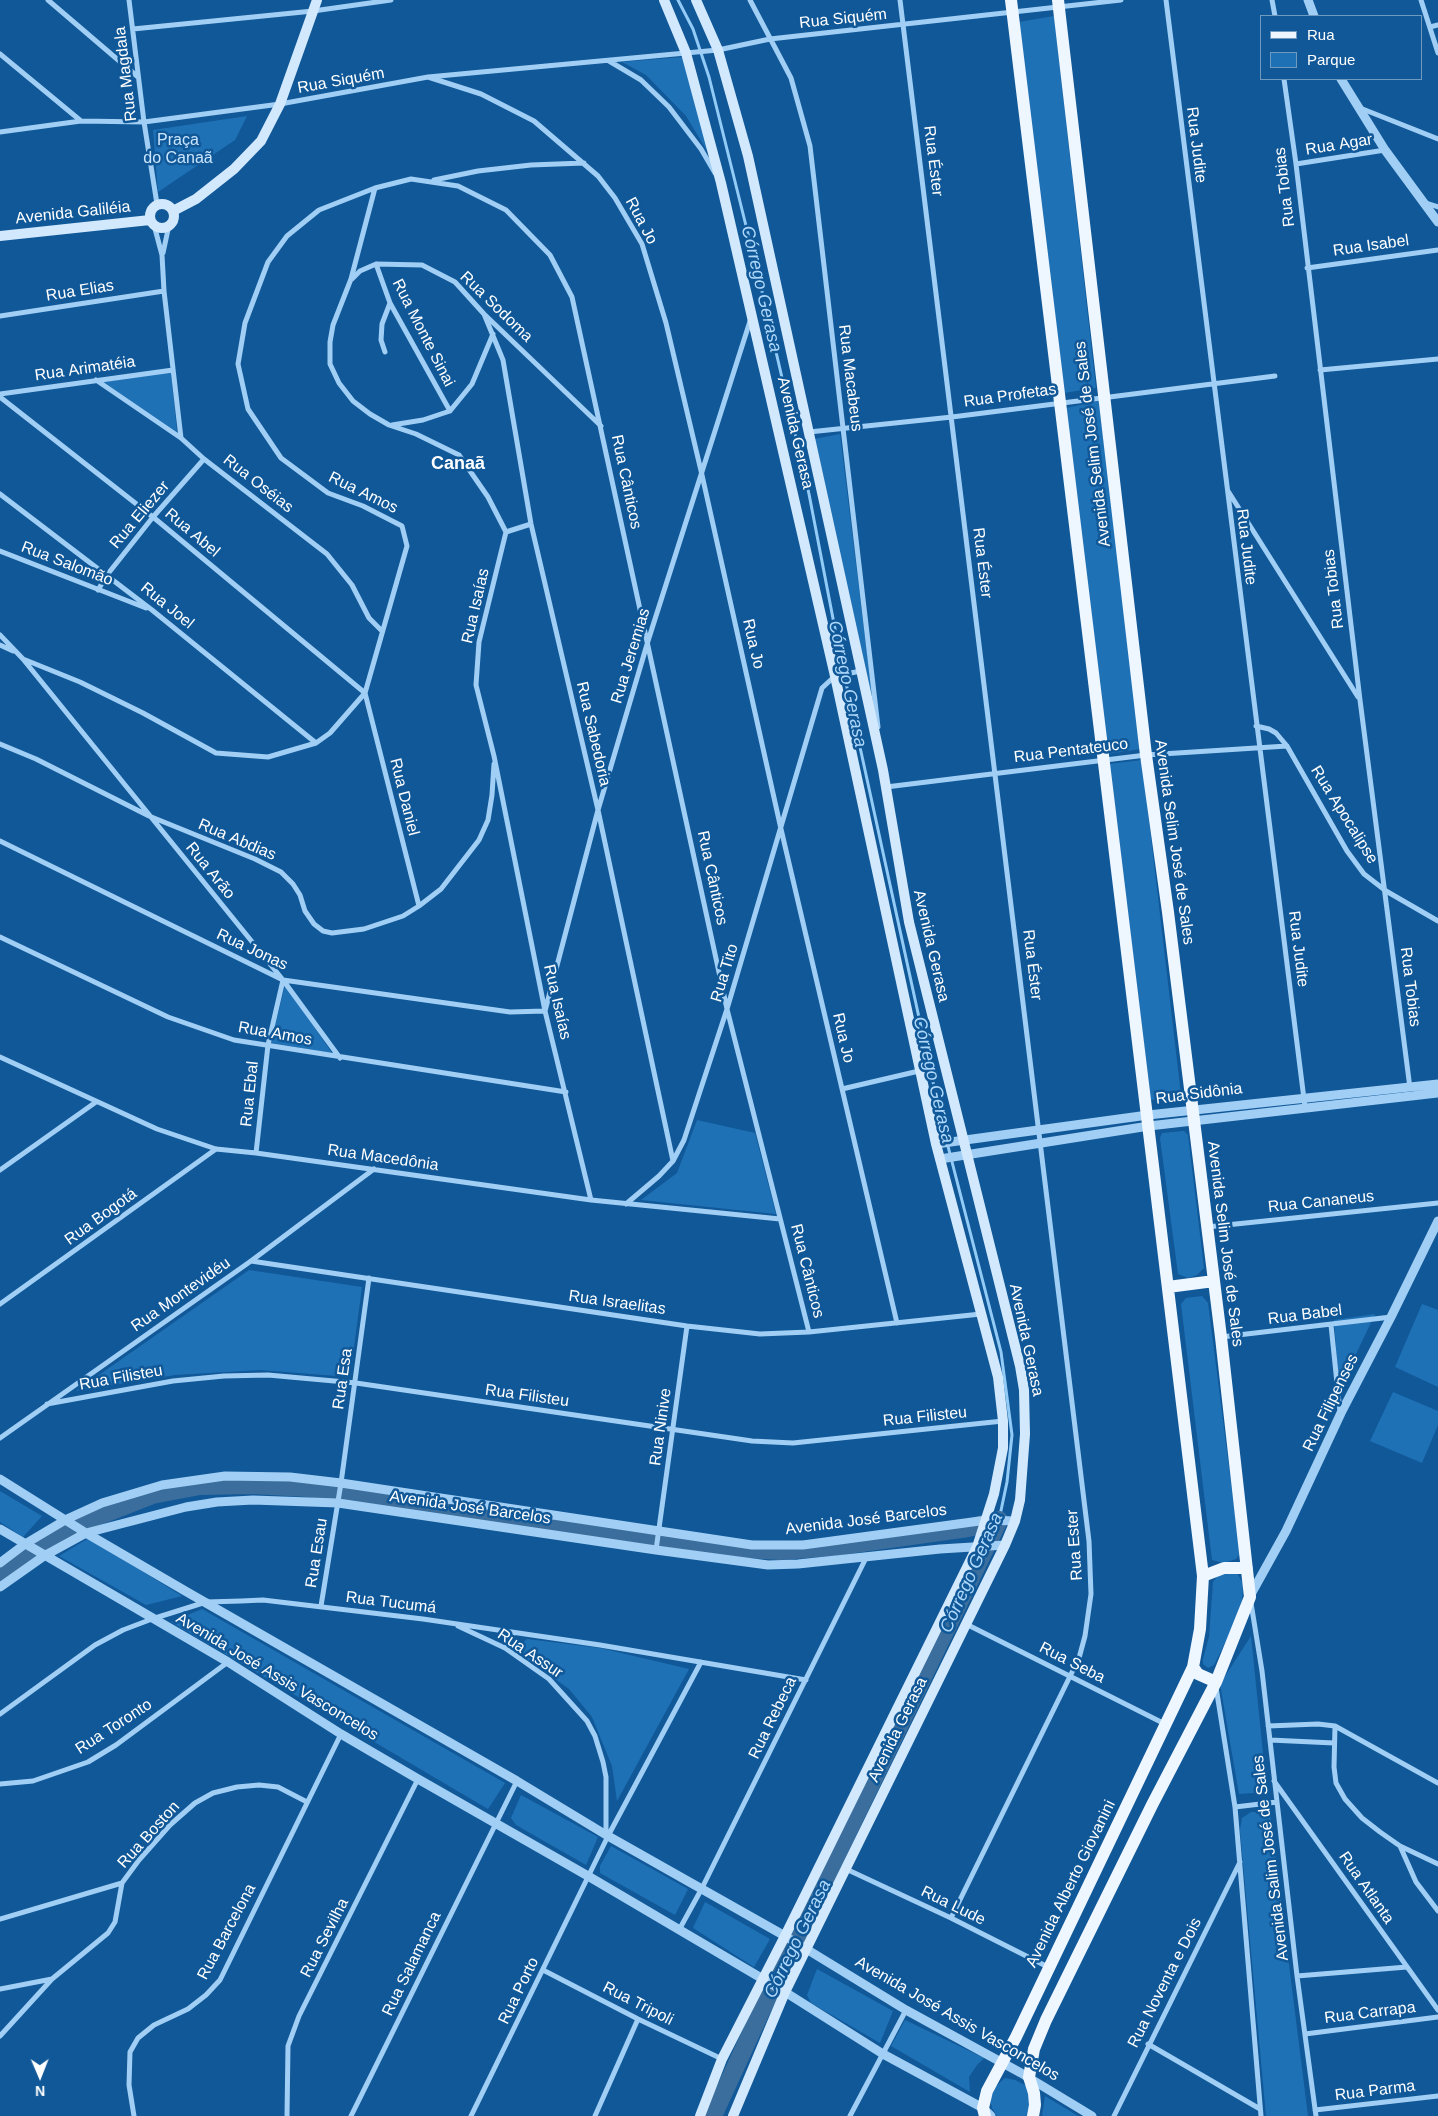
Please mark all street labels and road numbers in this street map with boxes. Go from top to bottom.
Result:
street label: Rua Siquém [798,5,888,33]
street label: Rua Magdala [111,26,141,122]
street label: Rua Siquém [296,64,386,98]
street label: Rua Judite [1182,106,1210,184]
street label: Rua Éster [919,125,947,197]
street label: Rua Agar [1304,130,1374,160]
street label: Rua Tobias [1271,146,1299,228]
street label: Rua Jo [621,194,661,248]
street label: Avenida Galiléia [15,197,131,229]
street label: Rua Isabel [1332,231,1410,261]
street label: Rua Sodoma [456,268,536,346]
street label: Rua Elias [45,276,115,306]
street label: Rua Monte Sinai [388,276,458,390]
street label: Rua Macabeus [834,323,866,433]
street label: Avenida Selim José de Sales [1071,340,1115,548]
street label: Rua Arimatéia [33,352,137,386]
street label: Avenida Gerasa [773,375,817,491]
street label: Rua Profetas [962,380,1058,412]
street label: Rua Cânticos [607,433,645,531]
street label: Rua Oséias [219,451,297,517]
street label: Rua Amos [325,468,401,518]
street label: Rua Eliezer [106,477,174,553]
street label: Rua Abel [161,504,223,562]
street label: Rua Judite [1232,508,1260,586]
street label: Rua Éster [968,527,996,599]
street label: Rua Salomão [18,538,116,590]
street label: Rua Tobias [1320,548,1348,630]
street label: Rua Isaías [458,567,494,645]
street label: Rua Joel [136,579,198,633]
street label: Rua Jeremias [607,606,655,706]
street label: Rua Jo [738,617,768,671]
street label: Rua Sabedoria [572,680,614,788]
street label: Rua Pentateuco [1013,734,1129,768]
street label: Avenida Selim José de Sales [1150,738,1198,946]
street label: Rua Daniel [385,756,423,838]
street label: Rua Apocalipse [1306,762,1382,868]
street label: Rua Abdias [195,815,279,865]
street label: Rua Cânticos [693,829,731,927]
street label: Rua Arão [181,839,239,903]
street label: Avenida Gerasa [909,888,953,1004]
street label: Rua Judite [1284,910,1312,988]
street label: Rua Jonas [213,925,291,975]
street label: Rua Éster [1018,929,1046,1001]
street label: Rua Tito [707,942,743,1004]
street label: Rua Tobias [1396,946,1424,1028]
street label: Rua Isaías [539,963,575,1041]
street label: Rua Jo [828,1011,858,1065]
street label: Rua Amos [237,1018,313,1050]
street label: Rua Ebal [237,1060,263,1128]
street label: Rua Sidônia [1155,1079,1243,1109]
street label: Avenida Selim José de Sales [1203,1140,1247,1348]
street label: Rua Macedônia [326,1141,440,1175]
street label: Rua Bogotá [61,1184,141,1250]
street label: Rua Cananeus [1267,1187,1375,1217]
street label: Rua Cânticos [786,1222,828,1320]
street label: Rua Montevidéu [128,1254,234,1336]
street label: Avenida Gerasa [1005,1282,1047,1398]
street label: Rua Israelitas [567,1287,667,1319]
street label: Rua Babel [1267,1301,1343,1329]
street label: Rua Esa [329,1347,357,1411]
street label: Rua Filipenses [1299,1351,1363,1455]
street label: Rua Filisteu [78,1361,164,1395]
street label: Rua Filisteu [484,1381,570,1411]
street label: Rua Ninive [646,1387,676,1467]
street label: Rua Filisteu [882,1403,968,1431]
street label: Avenida José Barcelos [388,1487,552,1529]
street label: Avenida José Barcelos [784,1501,948,1539]
street label: Rua Ester [1063,1509,1087,1581]
street label: Rua Esau [302,1517,332,1589]
street label: Rua Tucumá [345,1588,437,1618]
street label: Avenida José Assis Vasconcelos [172,1609,382,1745]
street label: Rua Assur [494,1625,566,1683]
street label: Rua Seba [1036,1638,1108,1688]
street label: Rua Rebeca [745,1674,801,1762]
street label: Avenida Gerasa [864,1674,932,1786]
street label: Rua Toronto [72,1695,156,1759]
street label: Avenida Salim José de Sales [1249,1754,1293,1962]
street label: Avenida Alberto Giovanini [1022,1797,1120,1971]
street label: Rua Boston [114,1798,184,1872]
street label: Rua Atlanta [1334,1848,1398,1928]
street label: Rua Barcelona [194,1881,260,1983]
street label: Rua Lude [918,1882,988,1930]
street label: Rua Sevilha [297,1895,353,1981]
street label: Rua Salamanca [378,1909,446,2019]
street label: Rua Noventa e Dois [1124,1915,1206,2051]
street label: Avenida José Assis Vasconcelos [852,1953,1062,2085]
street label: Rua Porto [495,1954,543,2028]
street label: Rua Tripoli [599,1978,677,2030]
street label: Rua Carrapa [1323,1998,1417,2028]
street label: Rua Parma [1334,2077,1416,2105]

